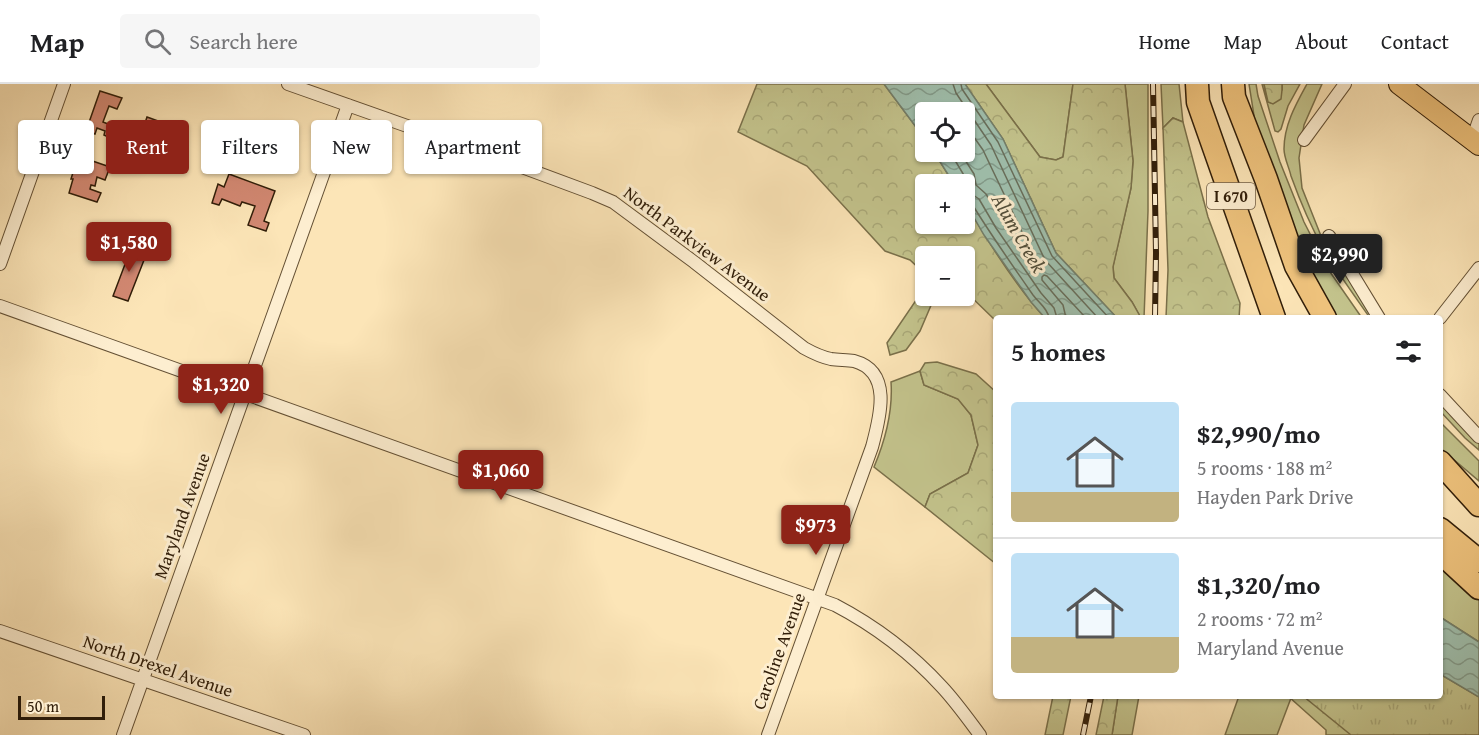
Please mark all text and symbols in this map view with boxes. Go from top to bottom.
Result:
search box [120,14,540,68]
text: Map [30,21,84,62]
icon: search [141,25,174,58]
text: Search here [189,25,298,57]
text: Home [1139,26,1190,57]
text: Map [1223,26,1262,57]
text: About [1295,26,1348,57]
text: Contact [1381,26,1449,57]
map controls [915,102,975,306]
button: locate [915,102,975,162]
chip: Buy [18,120,94,174]
chip: Rent [106,120,189,174]
chip: Filters [201,120,299,174]
chip: New [311,120,392,174]
chip: Apartment [404,120,542,174]
button: + [915,174,975,234]
street label: North Parkview Avenue [618,179,777,308]
road number: I 670 [1207,183,1255,209]
water label: Alum Creek [985,187,1054,279]
pin: $1,580 [80,222,178,273]
text: $1,580 [100,227,158,256]
pin: $2,990 [1291,234,1389,285]
text: $2,990 [1311,239,1369,268]
button: − [915,246,975,306]
text: 5 homes [1011,332,1106,371]
icon: filters [1392,335,1425,368]
pin: $1,320 [172,364,270,415]
text: $1,320 [192,369,250,398]
text: $2,990/mo [1197,414,1320,453]
icon: home [1059,426,1131,498]
street label: Maryland Avenue [146,449,217,583]
pin: $1,060 [452,450,550,501]
text: 5 rooms · 188 m² [1197,453,1332,482]
text: $1,060 [472,455,530,484]
text: Hayden Park Drive [1197,482,1353,511]
pin: $973 [780,505,852,556]
text: $973 [795,510,837,539]
text: $1,320/mo [1197,565,1320,604]
icon: home [1059,577,1131,649]
street label: Caroline Avenue [745,589,812,713]
text: 2 rooms · 72 m² [1197,604,1323,633]
street label: North Drexel Avenue [80,627,237,704]
text: Maryland Avenue [1197,633,1344,662]
scale bar [18,693,105,720]
text: 50 m [27,694,59,718]

